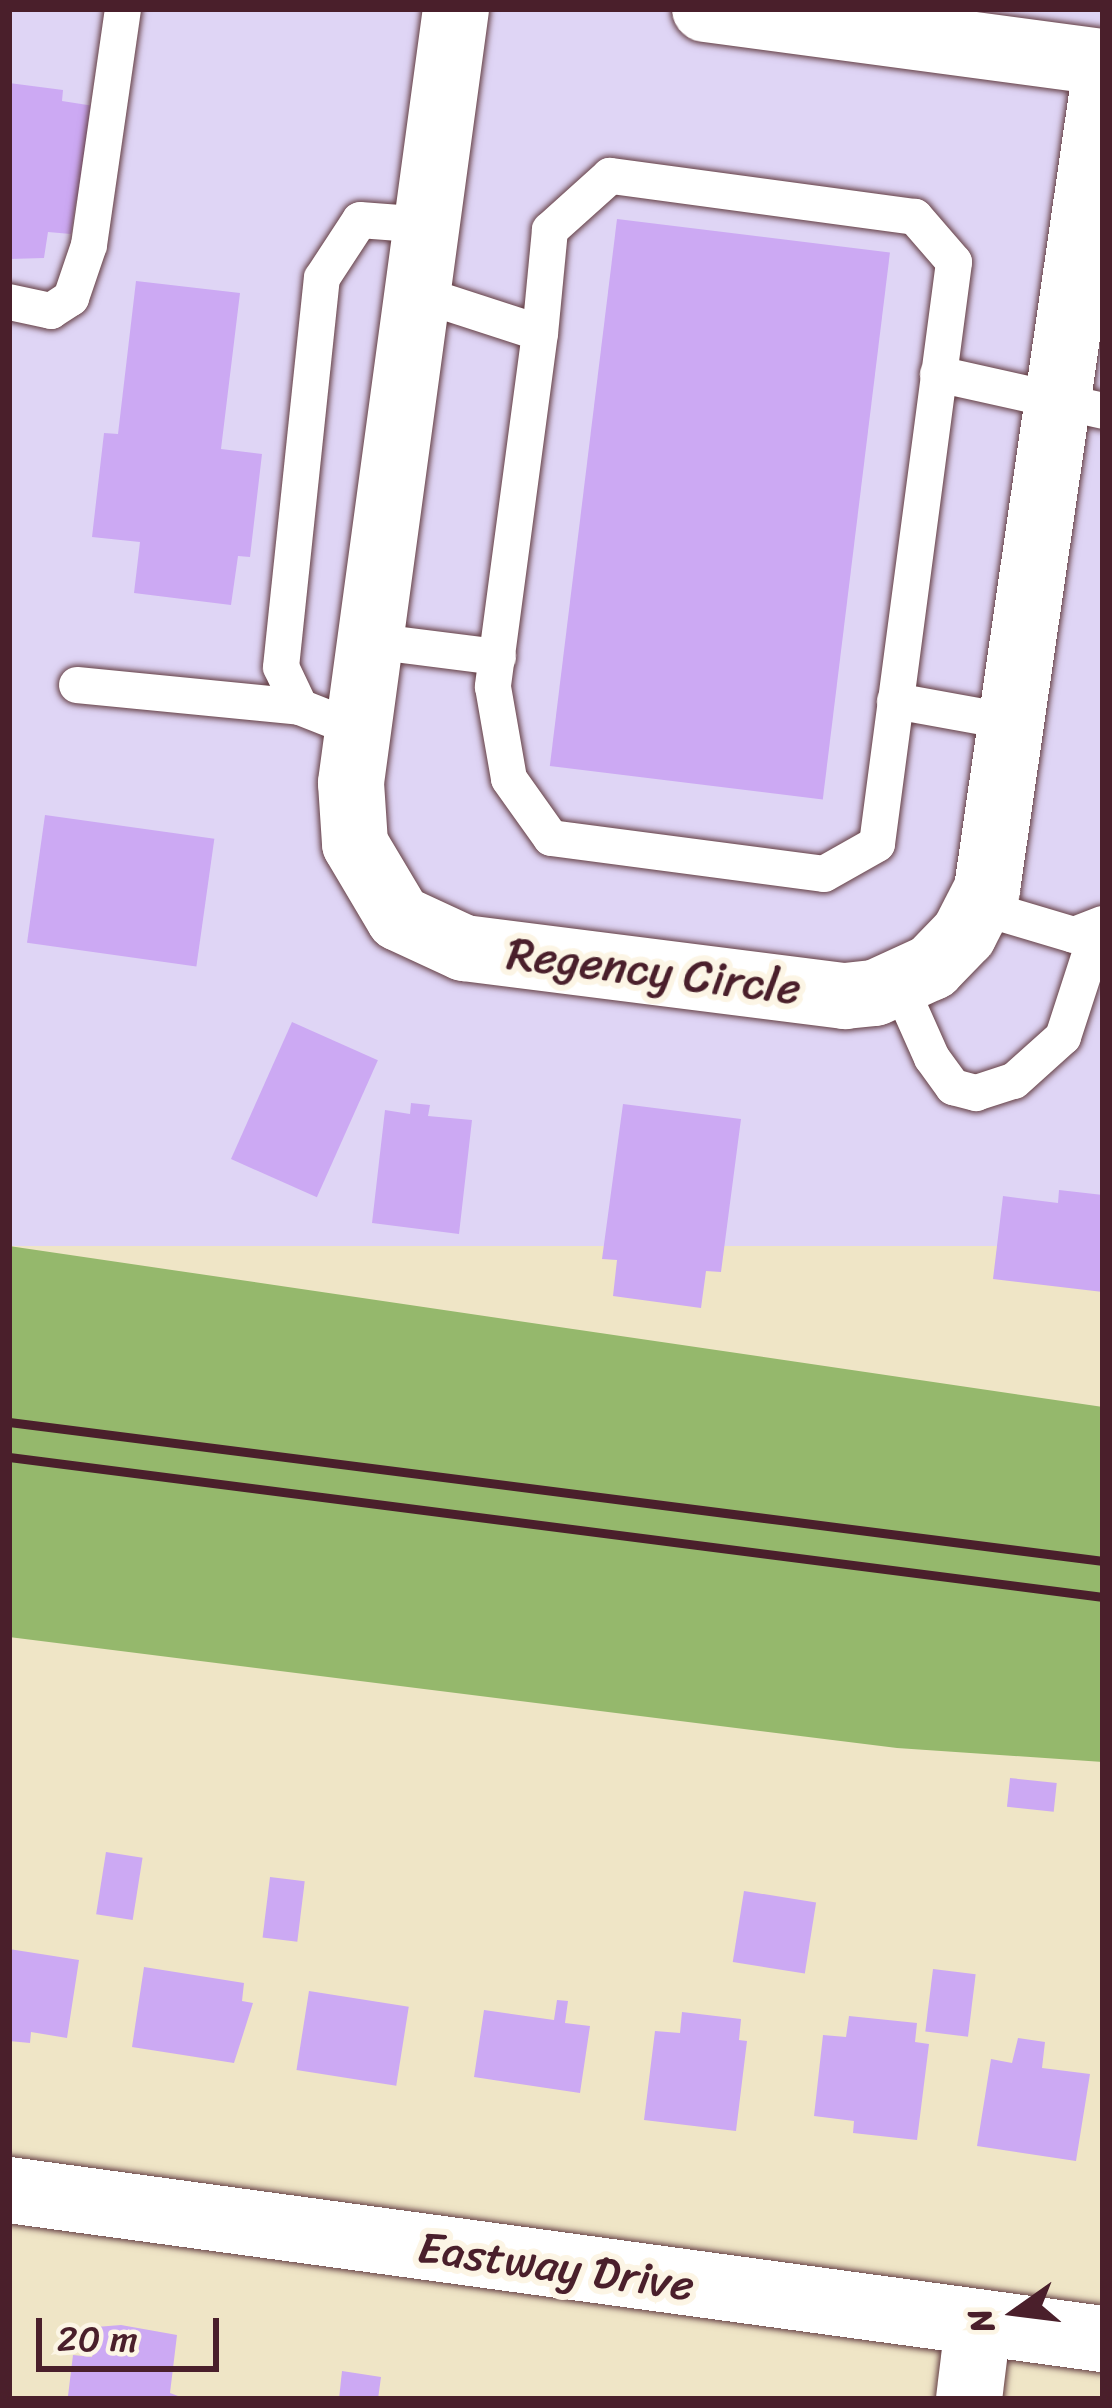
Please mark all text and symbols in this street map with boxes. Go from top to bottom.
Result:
street label: Regency Circle [504,927,804,1017]
street label: Eastway Drive [414,2221,698,2313]
north arrow [956,2252,1076,2372]
scale bar [42,2294,225,2368]
text: N [950,2303,1012,2339]
text: 20 m [57,2307,138,2371]

